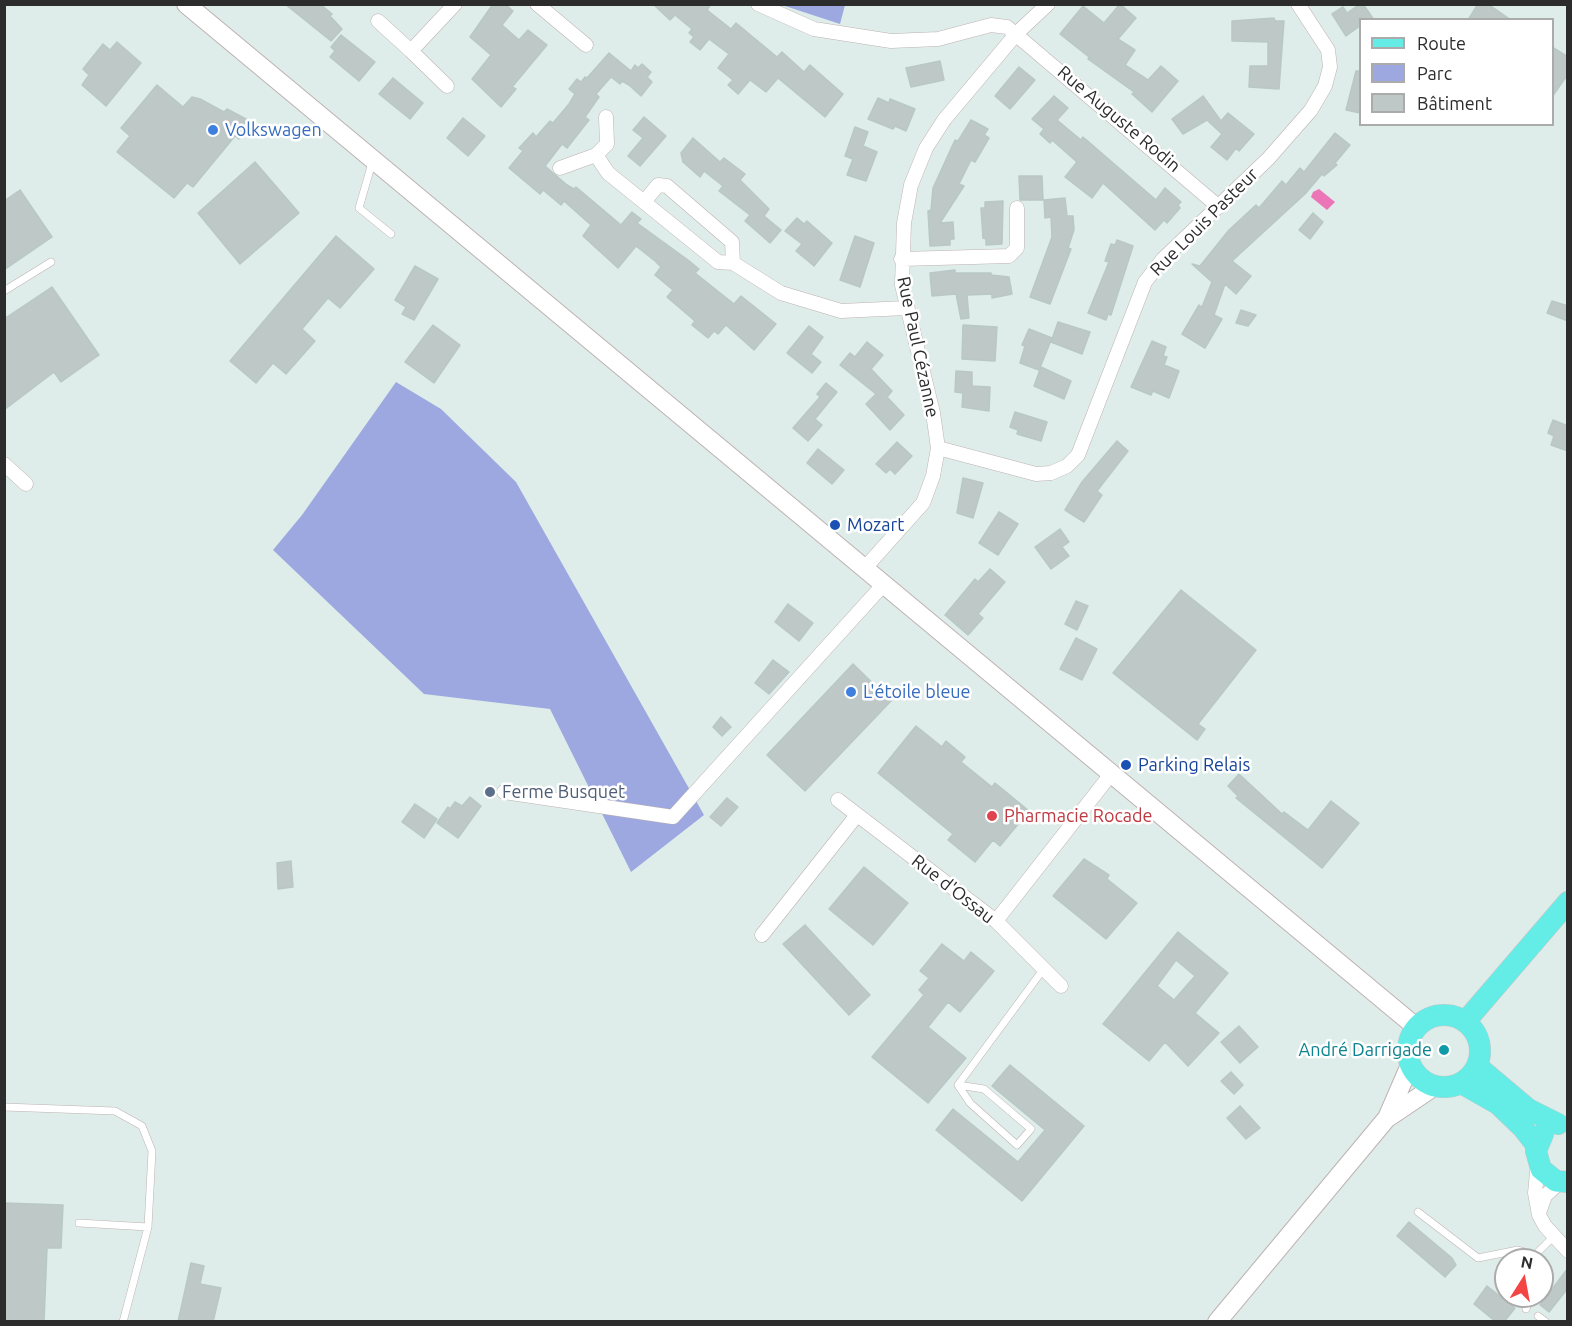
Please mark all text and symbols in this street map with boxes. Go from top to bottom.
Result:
legend [1359,18,1554,126]
text: Route [1417,33,1466,53]
street label: Rue Auguste Rodin [1053,61,1185,177]
text: Parc [1417,63,1452,83]
text: Bâtiment [1417,93,1492,113]
place label: Volkswagen [225,119,322,141]
marker: Volkswagen [206,123,220,137]
street label: Rue Louis Pasteur [1146,164,1262,280]
street label: Rue Paul Cézanne [893,275,943,419]
place label: Mozart [847,514,904,536]
marker: Mozart [828,518,842,532]
place label: L'étoile bleue [863,681,971,703]
marker: L'étoile bleue [844,685,858,699]
place label: Parking Relais [1138,754,1250,776]
marker: Parking Relais [1119,758,1133,772]
place label: Ferme Busquet [502,781,625,803]
marker: Ferme Busquet [483,785,497,799]
place label: Pharmacie Rocade [1004,805,1152,827]
marker: Pharmacie Rocade [985,809,999,823]
street label: Rue d'Ossau [907,850,999,928]
place label: André Darrigade [1299,1039,1432,1061]
marker: André Darrigade [1437,1043,1451,1057]
north arrow [1494,1248,1554,1308]
text: N [1519,1252,1535,1272]

